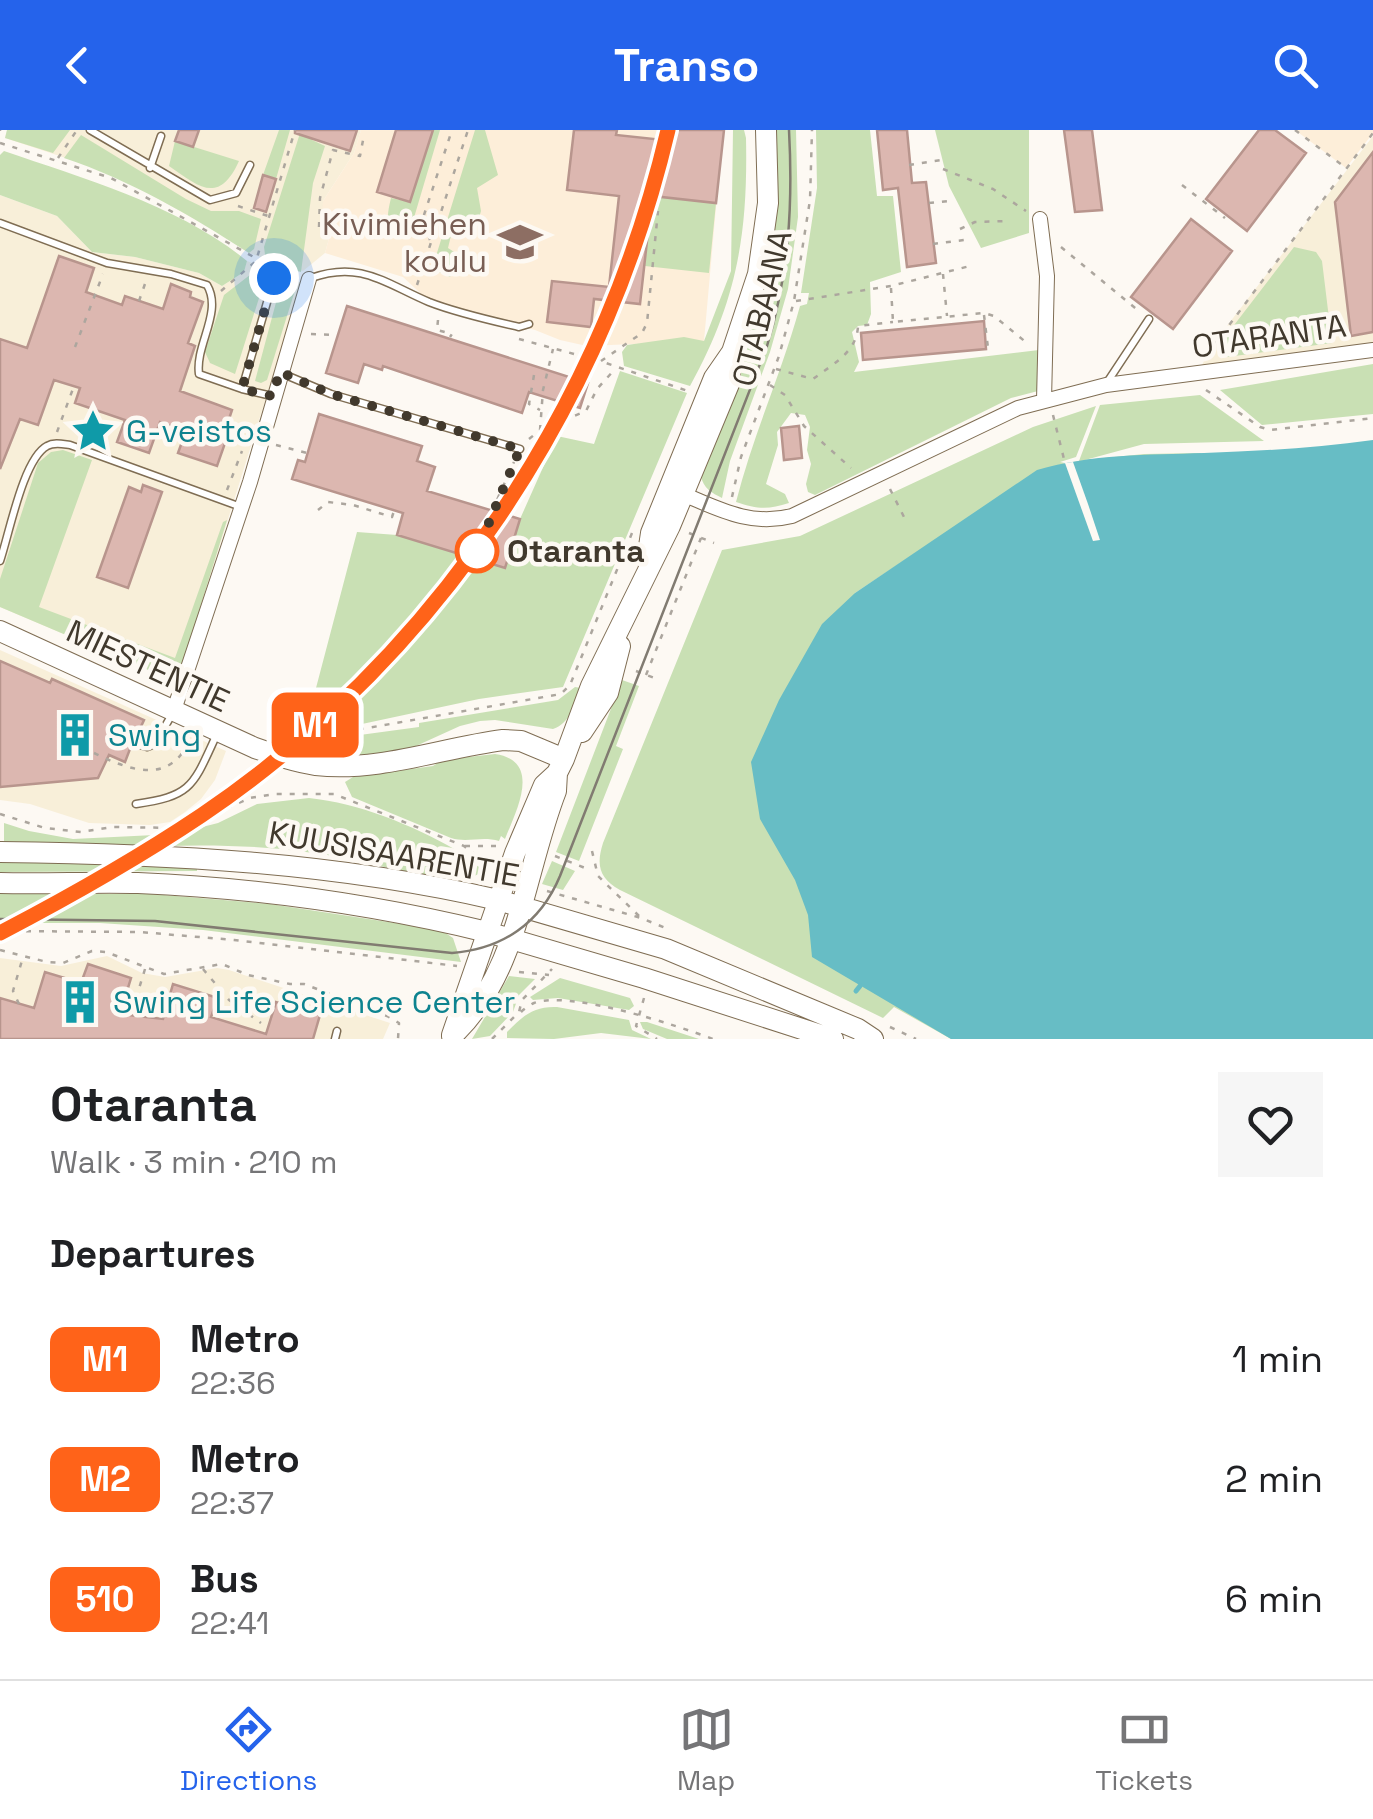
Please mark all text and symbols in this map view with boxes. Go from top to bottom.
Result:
text: Transo [614,37,759,94]
icon: back [50,38,105,93]
icon: search [1268,38,1323,93]
place label: Kivimiehen koulu [322,204,487,281]
school or university icon: Kivimiehen koulu [496,218,544,266]
street label: OTABAANA [723,226,801,390]
your location [249,253,299,303]
street label: OTARANTA [1189,305,1349,367]
place icon: G-veistos [69,407,117,455]
place label: G-veistos [126,411,272,451]
marker: Otaranta [456,530,498,572]
place label: Otaranta [507,531,645,571]
street label: MIESTENTIE [60,611,236,721]
line badge: M1 [270,692,360,758]
text: M1 [292,703,338,747]
building icon: Swing [51,711,99,759]
place label: Swing [108,715,201,755]
street label: KUUSISAARENTIE [266,812,522,896]
building icon: Swing Life Science Center [56,978,104,1026]
place label: Swing Life Science Center [113,982,516,1022]
button: heart [1218,1072,1323,1177]
text: Otaranta [50,1074,257,1135]
text: Walk · 3 min · 210 m [50,1142,337,1182]
text: Departures [50,1230,255,1278]
text: Metro [190,1315,300,1363]
text: 1 min [1232,1335,1323,1383]
text: M1 [82,1337,128,1381]
text: 22:36 [190,1363,276,1403]
text: Metro [190,1435,300,1483]
text: 2 min [1225,1455,1323,1503]
text: M2 [79,1457,131,1501]
text: 22:37 [190,1483,274,1523]
text: Bus [190,1555,259,1603]
text: 6 min [1225,1575,1323,1623]
text: 510 [76,1577,134,1621]
text: 22:41 [190,1603,269,1643]
tab: Directions [180,1702,317,1798]
tab: Map [677,1702,735,1798]
tab: Tickets [1095,1702,1193,1798]

